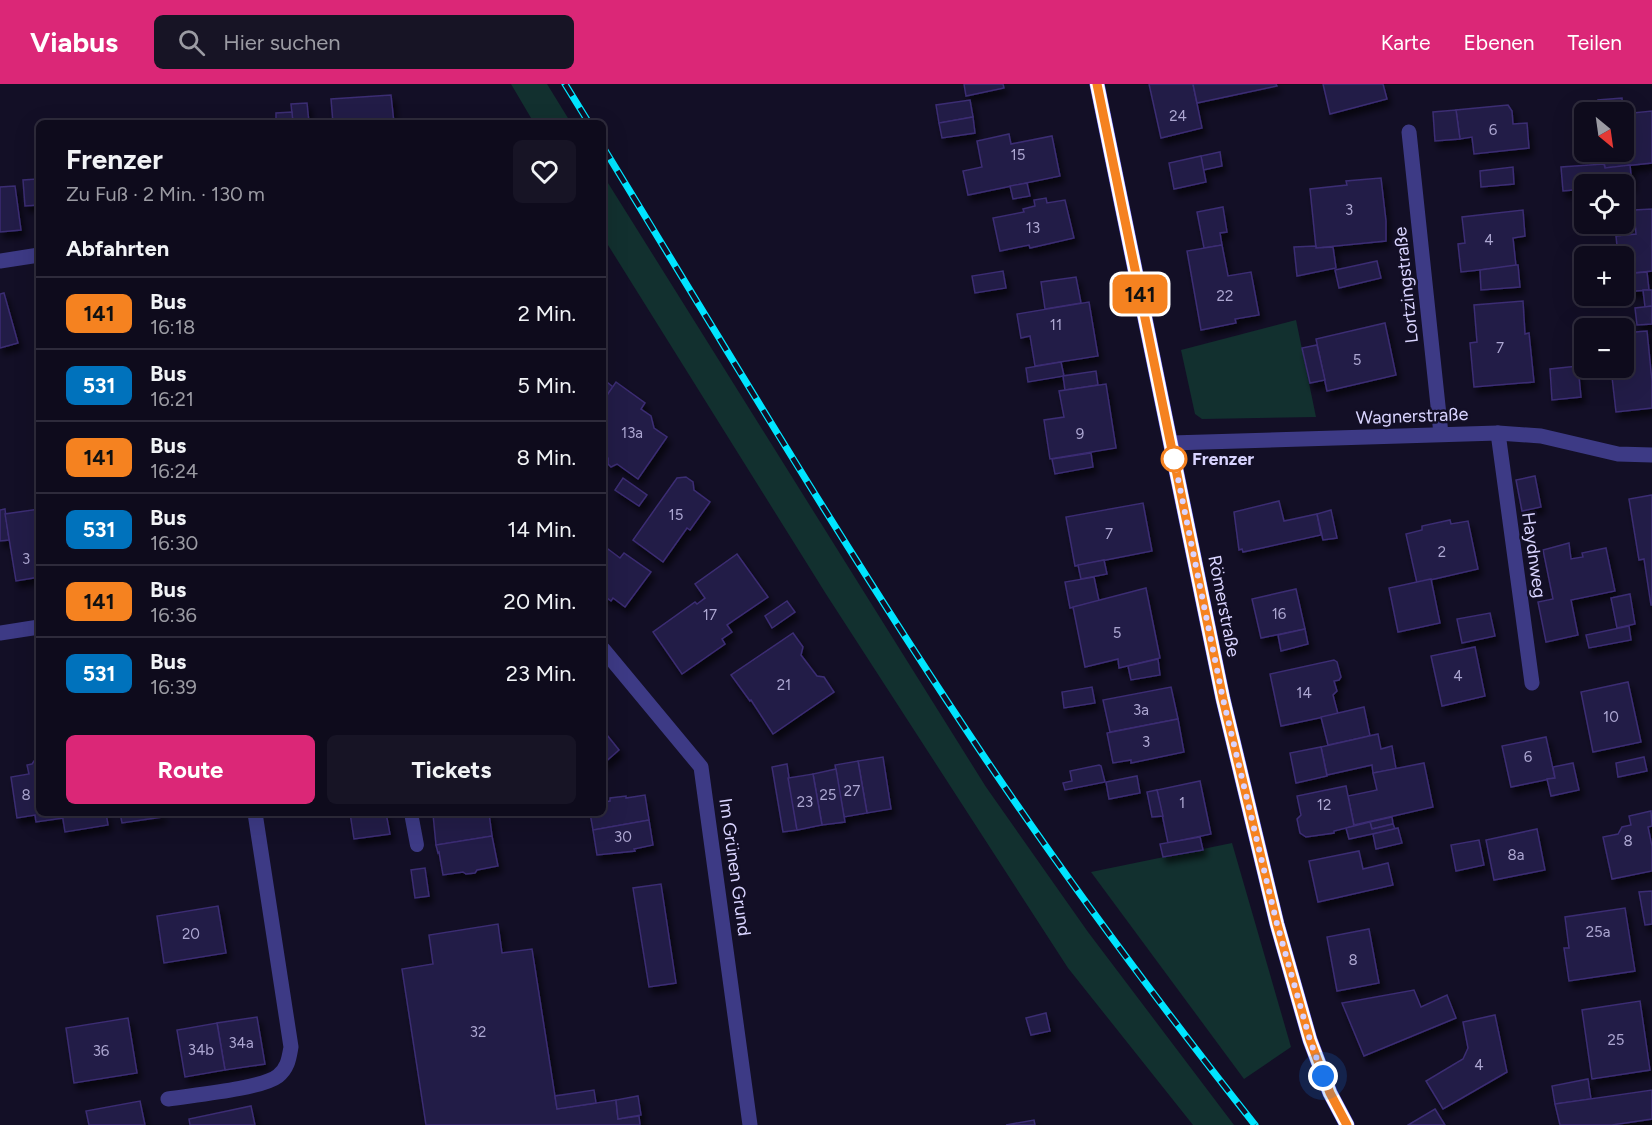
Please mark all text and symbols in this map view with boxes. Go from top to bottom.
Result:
search box [154,15,574,69]
text: Viabus [30,25,118,59]
icon: search [175,26,208,59]
text: Hier suchen [223,29,341,56]
text: Karte [1381,30,1430,55]
text: Ebenen [1463,30,1535,55]
text: Teilen [1568,30,1622,55]
north arrow [1574,102,1634,162]
map controls [1574,102,1634,378]
house number: 24 [1169,107,1187,125]
house number: 6 [1489,121,1498,139]
button: heart [513,140,576,203]
text: Frenzer [66,142,163,176]
house number: 15 [1011,146,1025,164]
button: locate [1574,174,1634,234]
text: Zu Fuß · 2 Min. · 130 m [66,182,265,206]
house number: 3 [1345,201,1353,219]
house number: 13 [1026,219,1040,237]
street label: Lortzingstraße [1389,226,1423,344]
house number: 4 [1484,231,1494,249]
text: Abfahrten [66,235,169,262]
button: + [1574,246,1634,306]
line badge: 141 [1106,274,1174,314]
text: 141 [1124,282,1156,307]
house number: 22 [1217,287,1233,305]
text: Bus [150,288,186,315]
text: 2 Min. [518,300,576,327]
text: 141 [83,301,115,326]
text: 16:18 [150,315,195,339]
house number: 11 [1050,316,1062,334]
button: − [1574,318,1634,378]
house number: 7 [1496,339,1504,357]
house number: 5 [1353,351,1361,369]
text: Bus [150,360,186,387]
text: 5 Min. [517,372,576,399]
text: 531 [83,373,115,398]
text: 16:21 [150,387,194,411]
street label: Wagnerstraße [1355,403,1469,429]
house number: 13a [621,424,643,442]
house number: 9 [1076,425,1084,443]
text: Bus [150,432,186,459]
text: 8 Min. [516,444,576,471]
text: 141 [83,445,115,470]
marker: Frenzer [1161,446,1187,472]
place label: Frenzer [1192,448,1254,470]
text: 16:24 [150,459,198,483]
text: Bus [150,504,186,531]
house number: 15 [669,506,683,524]
street label: Haydnweg [1517,511,1551,599]
text: 14 Min. [507,516,576,543]
text: 531 [83,517,115,542]
house number: 7 [1105,525,1113,543]
text: 16:30 [150,531,198,555]
house number: 2 [1438,543,1446,561]
house number: 3 [22,550,30,568]
street label: Römerstraße [1203,553,1245,659]
text: Bus [150,576,186,603]
text: 20 Min. [504,588,576,615]
text: 141 [83,589,115,614]
text: 16:36 [150,603,197,627]
house number: 16 [1272,605,1287,623]
house number: 17 [703,606,717,624]
house number: 5 [1113,624,1121,642]
text: Bus [150,648,186,675]
text: 23 Min. [506,660,576,687]
text: 531 [83,661,115,686]
house number: 4 [1453,667,1463,685]
text: 16:39 [150,675,197,699]
house number: 21 [777,676,791,694]
house number: 14 [1296,684,1312,702]
house number: 3a [1133,701,1149,719]
house number: 10 [1603,708,1619,726]
house number: 3 [1142,733,1150,751]
button: Route [66,735,315,804]
button: Tickets [327,735,576,804]
house number: 6 [1524,748,1533,766]
house number: 27 [844,782,860,800]
house number: 8 [21,786,31,804]
house number: 25 [819,786,837,804]
house number: 23 [797,793,813,811]
house number: 1 [1179,794,1185,812]
house number: 12 [1317,796,1331,814]
street label: Im Grünen Grund [714,797,756,937]
house number: 30 [614,828,632,846]
house number: 8 [1623,832,1633,850]
house number: 8a [1508,846,1524,864]
house number: 25a [1586,923,1610,941]
house number: 20 [182,925,200,943]
house number: 8 [1348,951,1358,969]
house number: 32 [470,1023,486,1041]
house number: 25 [1607,1031,1625,1049]
house number: 34a [228,1034,254,1052]
house number: 34b [188,1041,214,1059]
house number: 36 [93,1042,110,1060]
house number: 4 [1474,1056,1484,1074]
your location [1308,1061,1338,1091]

